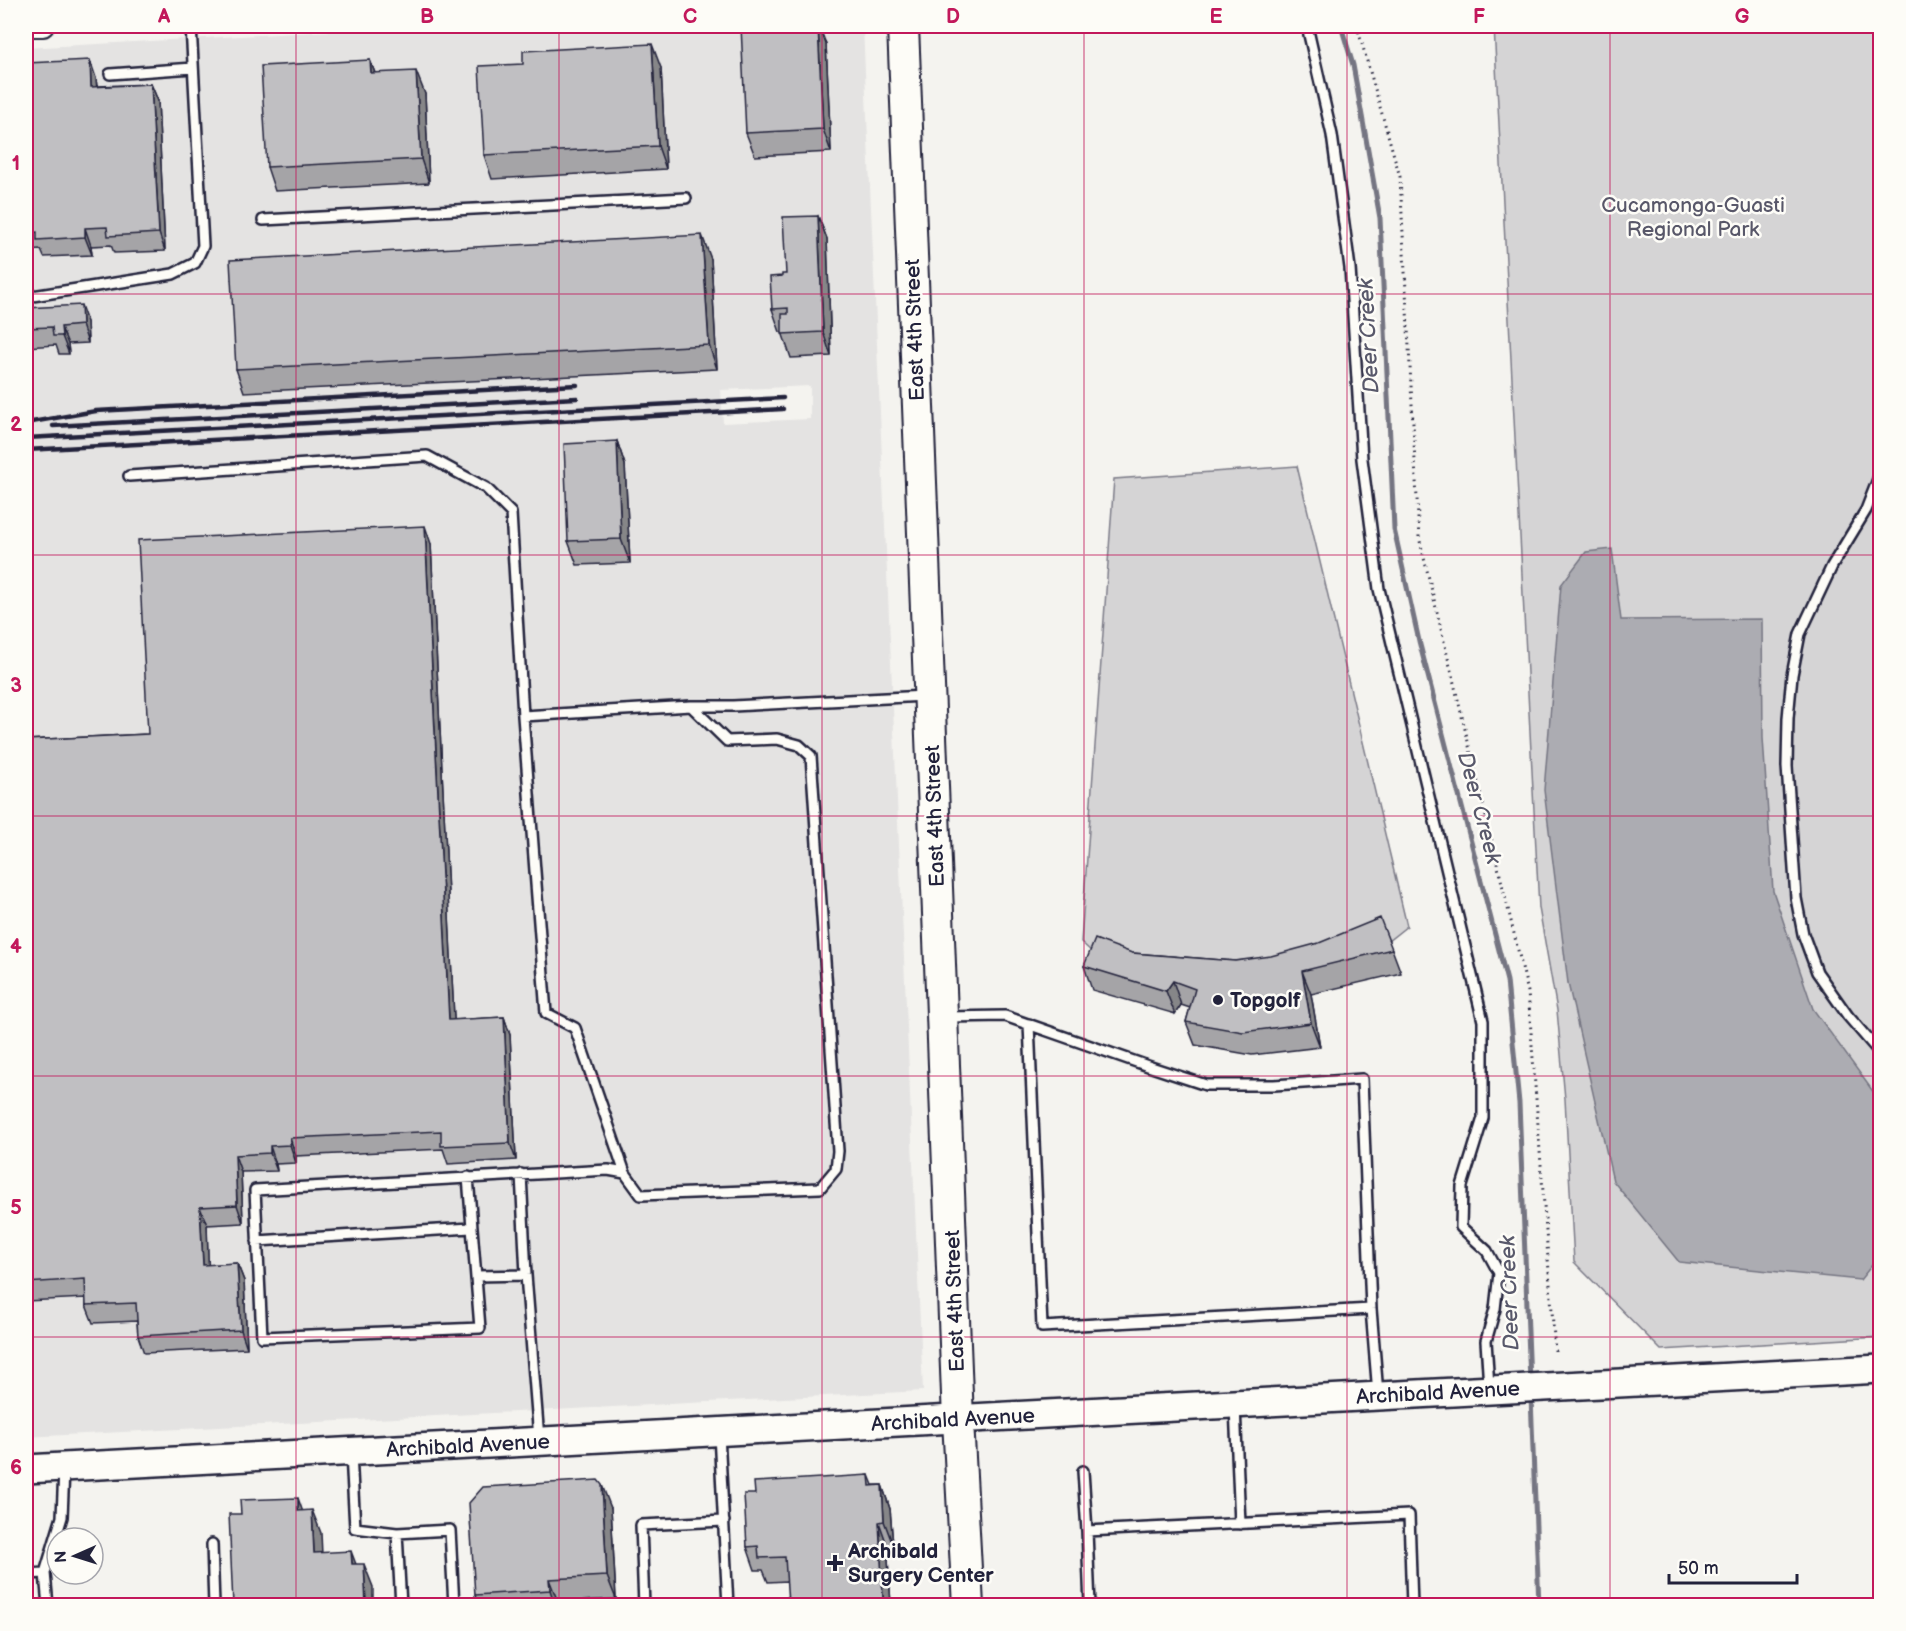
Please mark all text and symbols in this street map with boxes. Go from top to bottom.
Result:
text: A [157,5,171,29]
text: B [420,5,434,29]
text: C [683,5,697,29]
text: D [946,5,960,29]
text: E [1210,5,1223,29]
text: F [1473,5,1485,29]
text: G [1735,5,1750,29]
text: 1 [12,152,20,176]
park label: Cucamonga-Guasti Regional Park [1601,193,1785,242]
street label: East 4th Street [900,258,930,401]
water label: Deer Creek [1352,277,1385,394]
text: 2 [10,413,22,437]
text: 3 [10,674,22,698]
street label: East 4th Street [920,744,950,887]
water label: Deer Creek [1451,749,1507,868]
text: 4 [10,935,22,959]
place label: Topgolf [1230,988,1302,1013]
marker: Topgolf [1211,993,1225,1007]
text: 5 [10,1196,22,1220]
street label: East 4th Street [940,1229,970,1372]
water label: Deer Creek [1494,1234,1525,1351]
street label: Archibald Avenue [1355,1376,1521,1410]
street label: Archibald Avenue [870,1403,1036,1437]
street label: Archibald Avenue [385,1429,551,1463]
text: 6 [10,1456,22,1480]
north arrow [45,1526,105,1586]
place label: Archibald Surgery Center [847,1539,994,1588]
scale bar [1669,1547,1796,1585]
text: N [52,1550,71,1563]
marker: Archibald Surgery Center [826,1554,844,1572]
text: 50 m [1678,1558,1719,1579]

